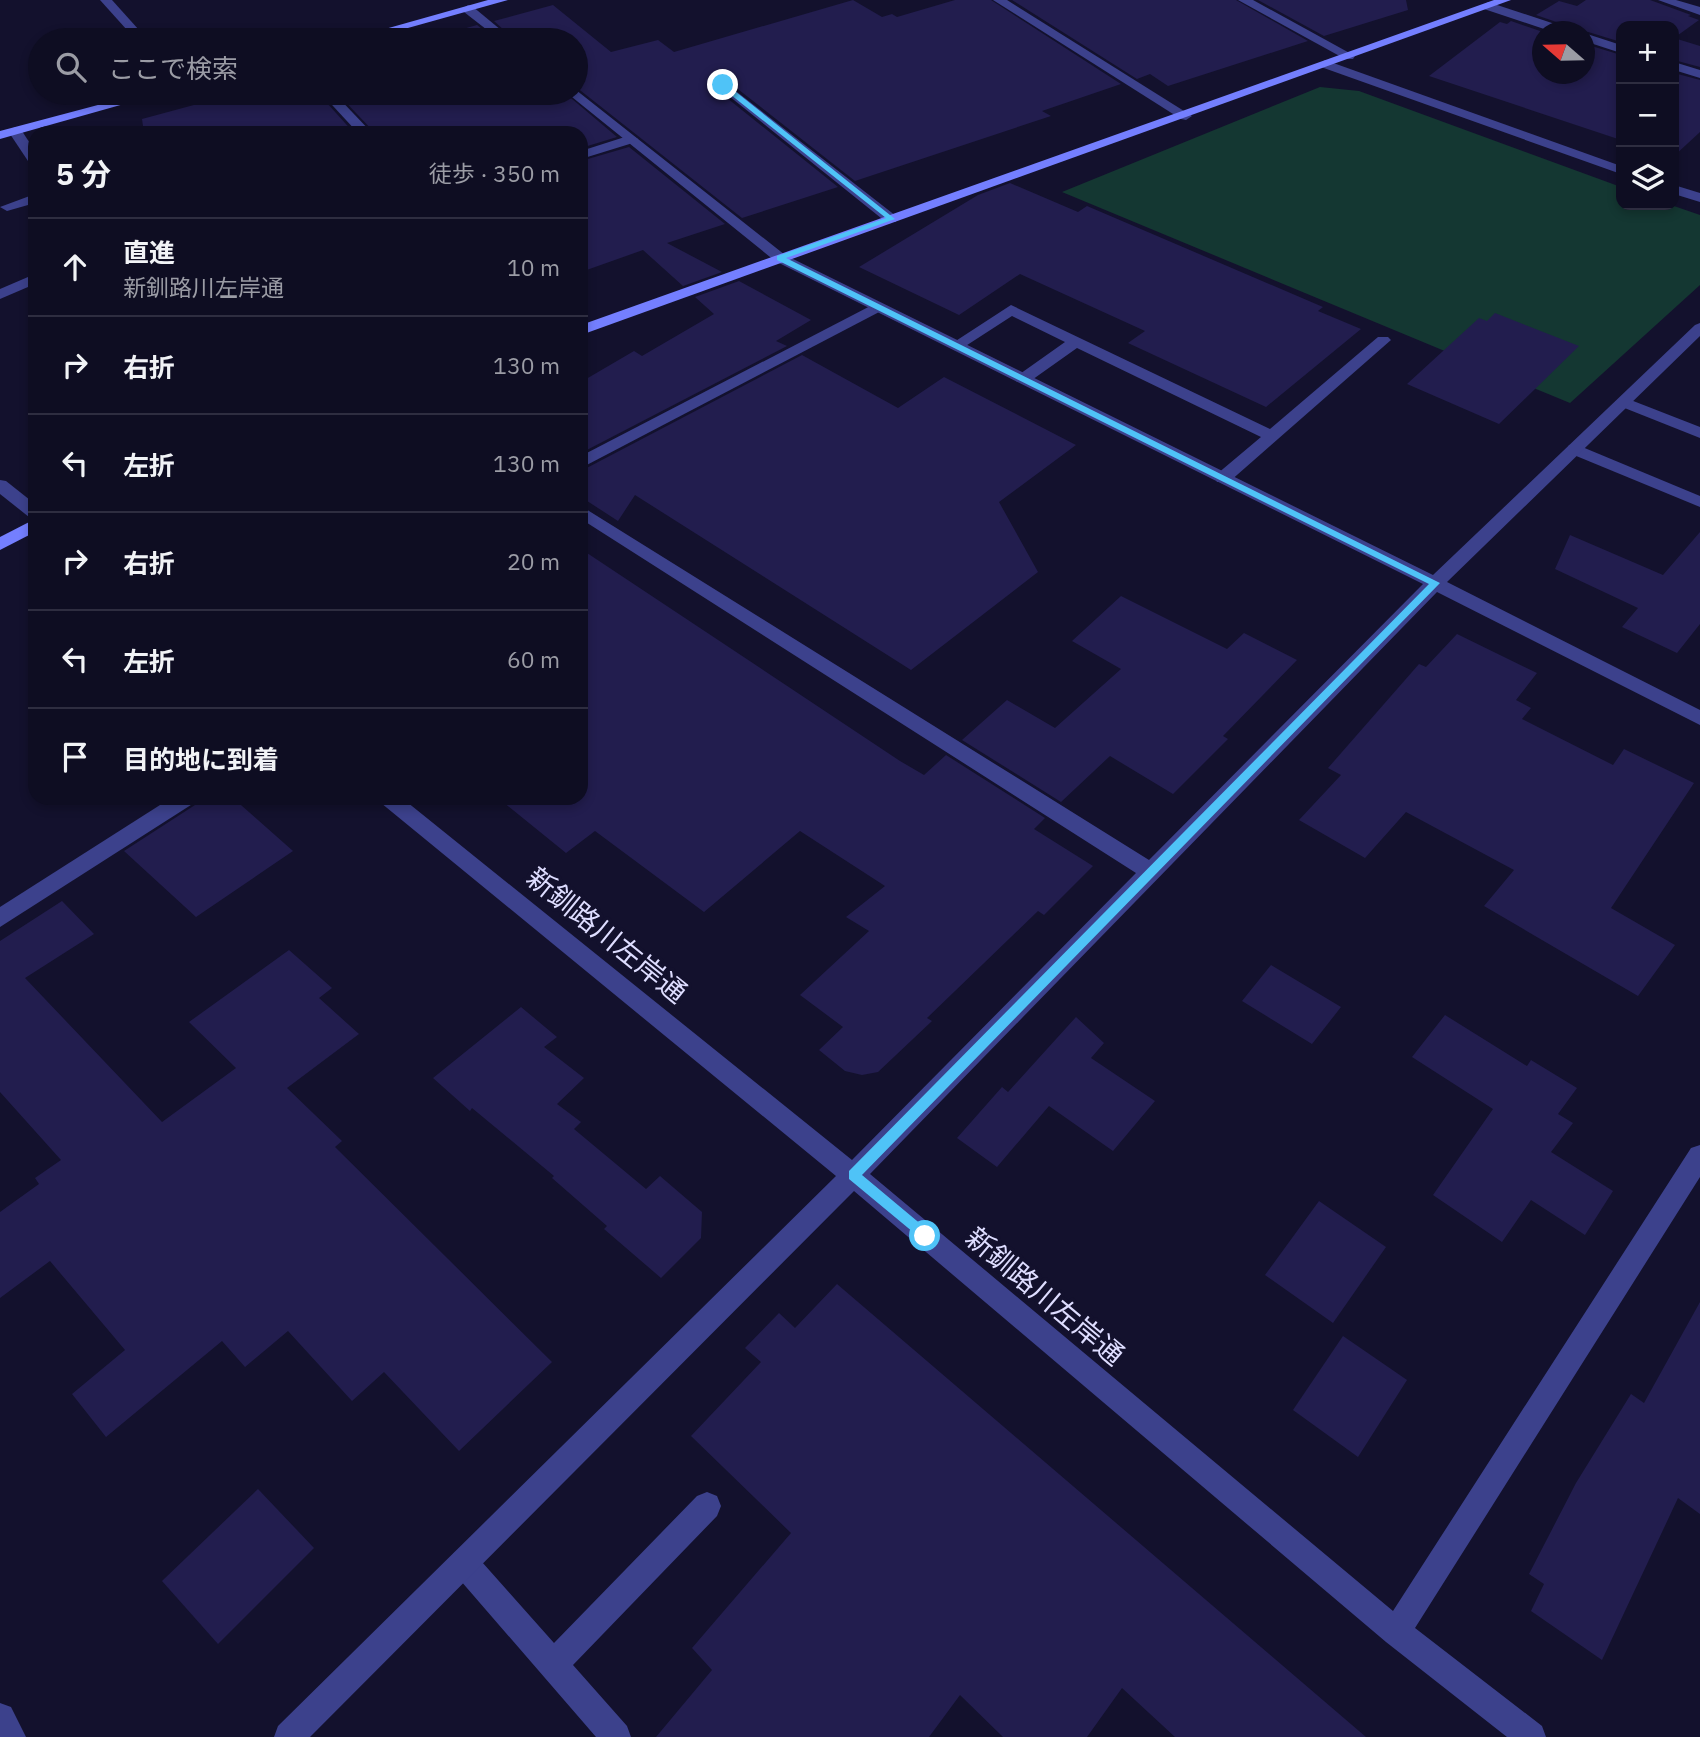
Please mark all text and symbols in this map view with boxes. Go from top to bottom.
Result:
north arrow [1532,21,1595,84]
map controls [1616,21,1679,210]
button: + [1616,21,1679,84]
search box [28,28,588,105]
icon: search [52,48,90,86]
text: ここで検索 [108,51,238,85]
route end [707,69,738,100]
button: − [1616,84,1679,147]
button: layers [1616,147,1679,210]
text: 5 分 [56,154,111,193]
text: 徒歩 · 350 m [429,158,560,188]
text: 直進 [123,235,175,269]
icon: ahead [56,248,94,286]
text: 10 m [507,252,560,282]
text: 新釧路川左岸通 [123,272,284,302]
icon: right [56,346,94,384]
text: 右折 [123,350,175,384]
text: 130 m [493,350,560,380]
icon: left [56,444,94,482]
text: 左折 [123,448,175,482]
text: 130 m [493,448,560,478]
icon: right [56,542,94,580]
text: 右折 [123,546,175,580]
text: 20 m [507,546,560,576]
icon: left [56,640,94,678]
text: 左折 [123,644,175,678]
text: 60 m [507,644,560,674]
icon: arrive [56,738,94,776]
text: 目的地に到着 [123,742,279,776]
street label: 新釧路川左岸通 [520,859,695,1011]
street label: 新釧路川左岸通 [958,1218,1132,1373]
route start [909,1220,940,1251]

